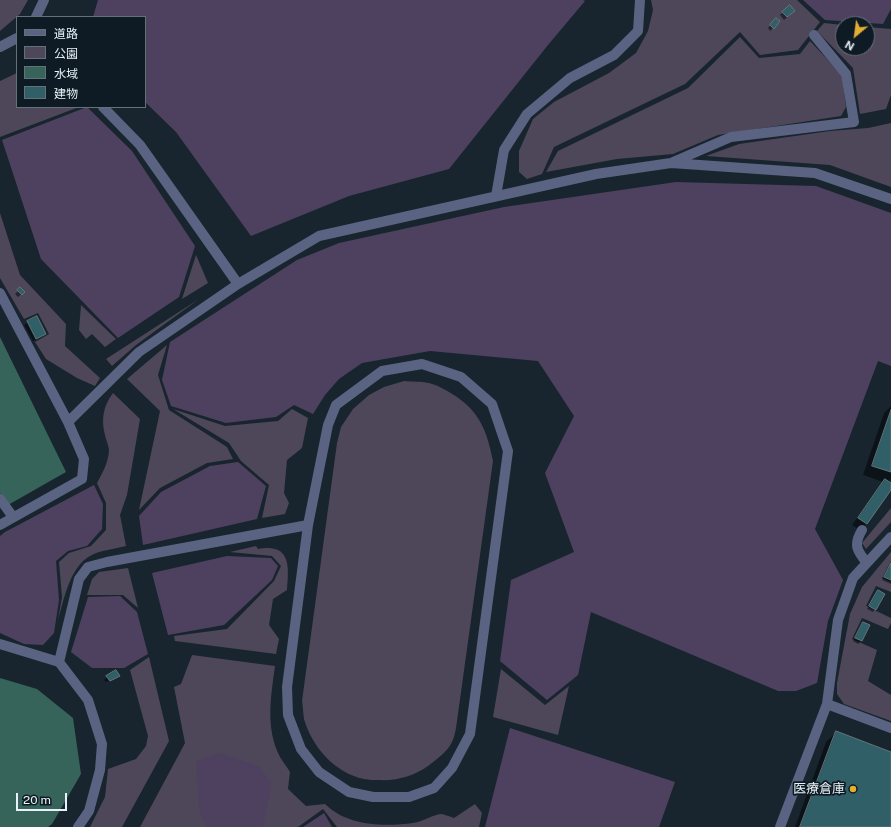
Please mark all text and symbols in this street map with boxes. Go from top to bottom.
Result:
legend [16,16,146,108]
north arrow [835,16,875,56]
text: 道路 [54,27,78,41]
text: N [843,38,856,53]
text: 公園 [54,47,78,61]
text: 水域 [54,67,78,81]
text: 建物 [54,87,78,101]
place label: 医療倉庫 [793,781,845,797]
marker: 医療倉庫 [848,784,858,794]
scale bar [18,785,69,811]
text: 20 m [23,793,51,807]

